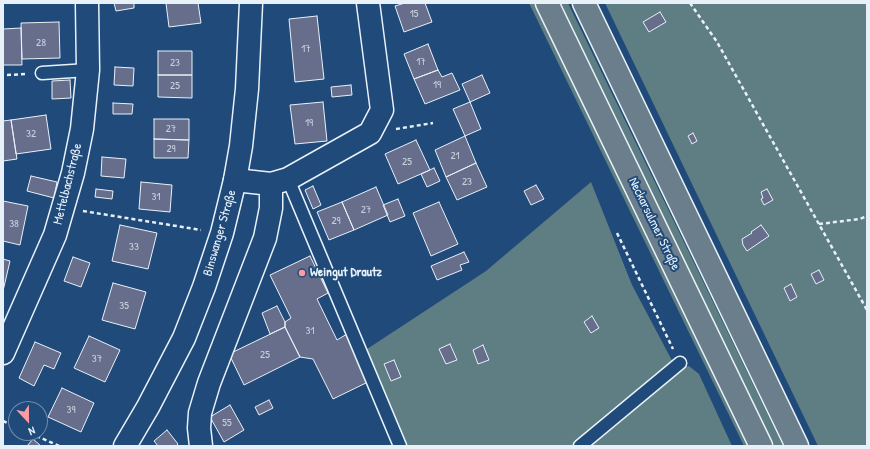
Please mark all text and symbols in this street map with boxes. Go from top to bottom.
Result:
house number: 15 [410,7,418,21]
house number: 28 [36,36,46,50]
house number: 17 [301,42,311,56]
house number: 17 [416,55,426,69]
house number: 23 [170,56,180,70]
house number: 19 [433,78,441,92]
house number: 25 [170,79,180,93]
house number: 19 [305,116,313,130]
house number: 27 [166,122,176,136]
house number: 32 [26,127,36,141]
street label: Mettelbachstraße [50,142,86,226]
house number: 29 [166,142,176,156]
house number: 21 [450,149,460,163]
house number: 25 [402,155,412,169]
house number: 23 [462,175,472,189]
street label: Neckarsulmer Straße [625,175,683,273]
street label: Binswanger Straße [200,188,240,278]
house number: 31 [152,190,160,204]
house number: 27 [361,203,371,217]
house number: 29 [331,214,341,228]
house number: 38 [9,217,19,231]
house number: 33 [129,240,139,254]
place label: Weingut Drautz [310,265,382,281]
marker: Weingut Drautz [297,268,307,278]
house number: 35 [119,299,129,313]
house number: 31 [306,324,314,338]
house number: 25 [260,348,270,362]
house number: 37 [92,352,102,366]
north arrow [8,401,48,441]
house number: 39 [67,403,75,417]
house number: 55 [222,416,232,430]
text: N [27,424,37,439]

